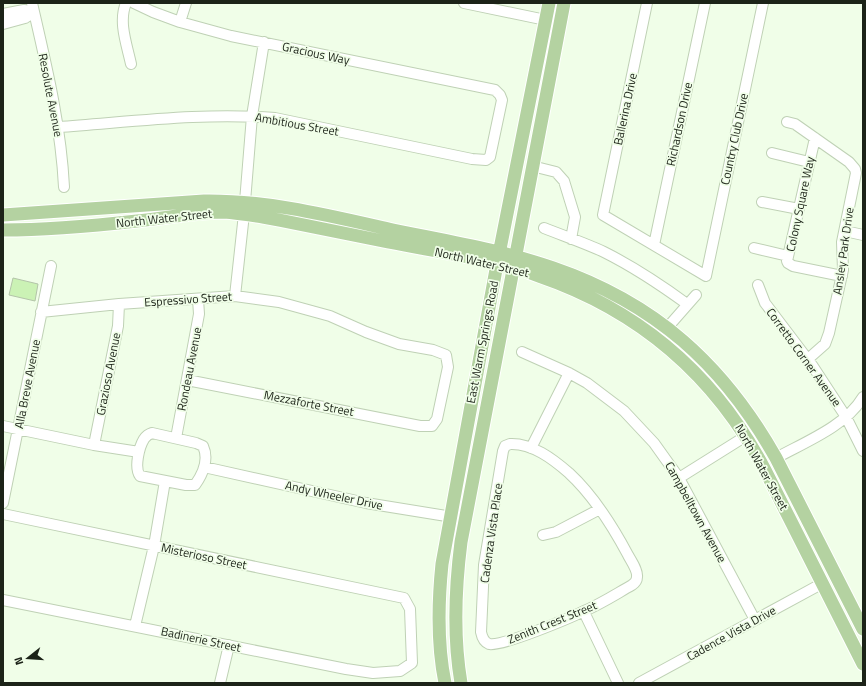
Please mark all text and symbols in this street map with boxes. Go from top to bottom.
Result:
street label: Gracious Way [281,37,352,69]
street label: Resolute Avenue [34,52,68,138]
street label: Ballerina Drive [608,71,642,147]
street label: Richardson Drive [661,80,697,168]
street label: Country Club Drive [715,91,753,187]
street label: Ambitious Street [254,107,341,141]
street label: Colony Square Way [781,154,819,253]
street label: North Water Street [115,203,214,232]
street label: Ansley Park Drive [827,206,859,296]
street label: North Water Street [433,242,532,282]
street label: East Warm Springs Road [461,279,503,405]
street label: Espressivo Street [143,286,233,312]
street label: Corretto Corner Avenue [762,304,846,410]
street label: Rondeau Avenue [172,325,206,413]
street label: Grazioso Avenue [91,331,125,417]
street label: Alla Breve Avenue [9,338,45,430]
street label: Mezzaforte Street [262,385,356,421]
street label: North Water Street [730,420,794,514]
street label: Campbelltown Avenue [660,458,732,566]
street label: Andy Wheeler Drive [283,475,385,515]
street label: Cadenza Vista Place [475,482,507,584]
street label: Misterioso Street [159,538,249,575]
street label: Zenith Crest Street [505,595,600,649]
street label: Cadence Vista Drive [683,601,779,665]
street label: Badinerie Street [159,621,244,657]
north arrow [8,638,48,678]
text: N [10,655,27,667]

